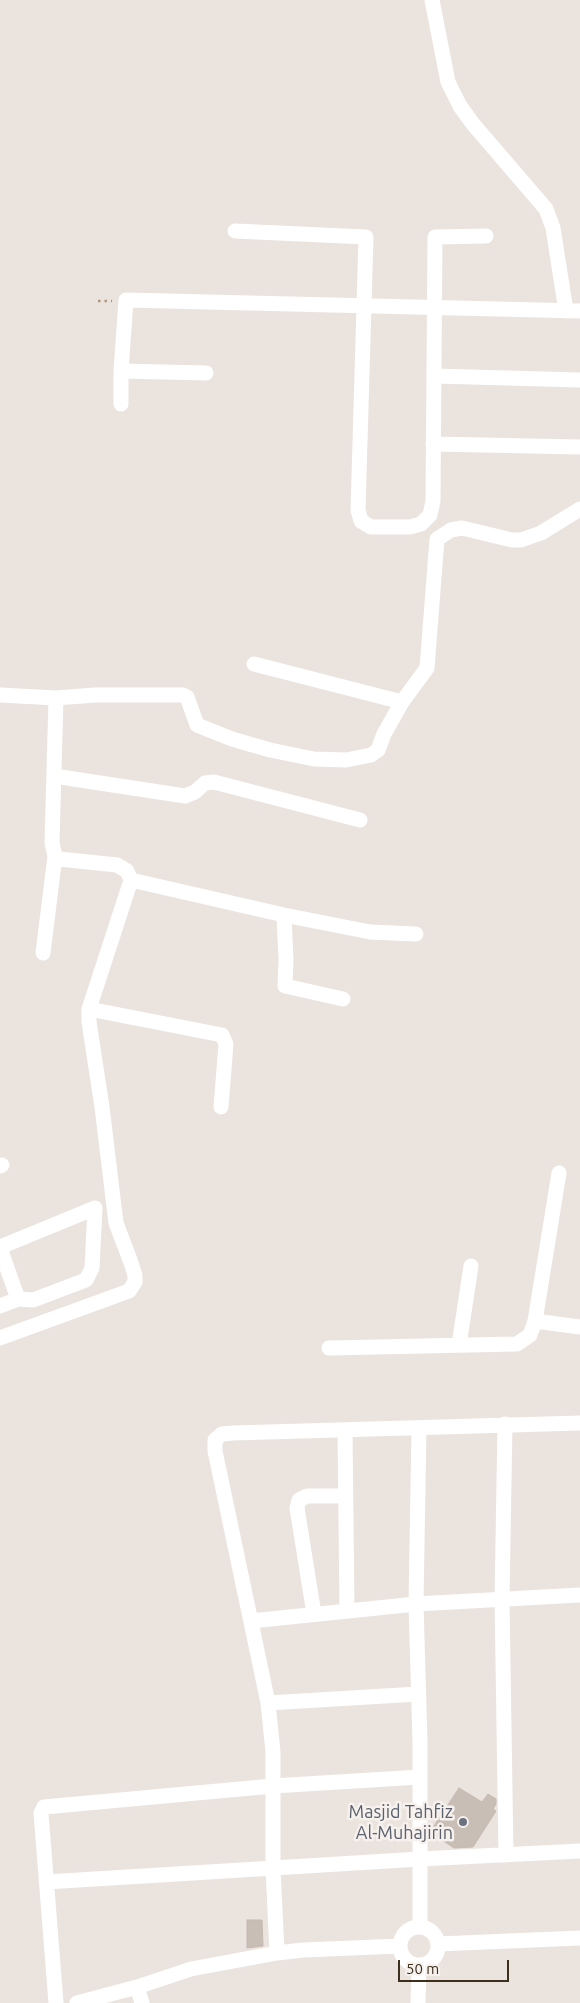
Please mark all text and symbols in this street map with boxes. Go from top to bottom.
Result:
place label: Masjid Tahfiz Al-Muhajirin [349,1801,453,1844]
marker: Masjid Tahfiz Al-Muhajirin [457,1816,469,1828]
scale bar [400,1950,511,1982]
text: 50 m [406,1960,439,1977]

